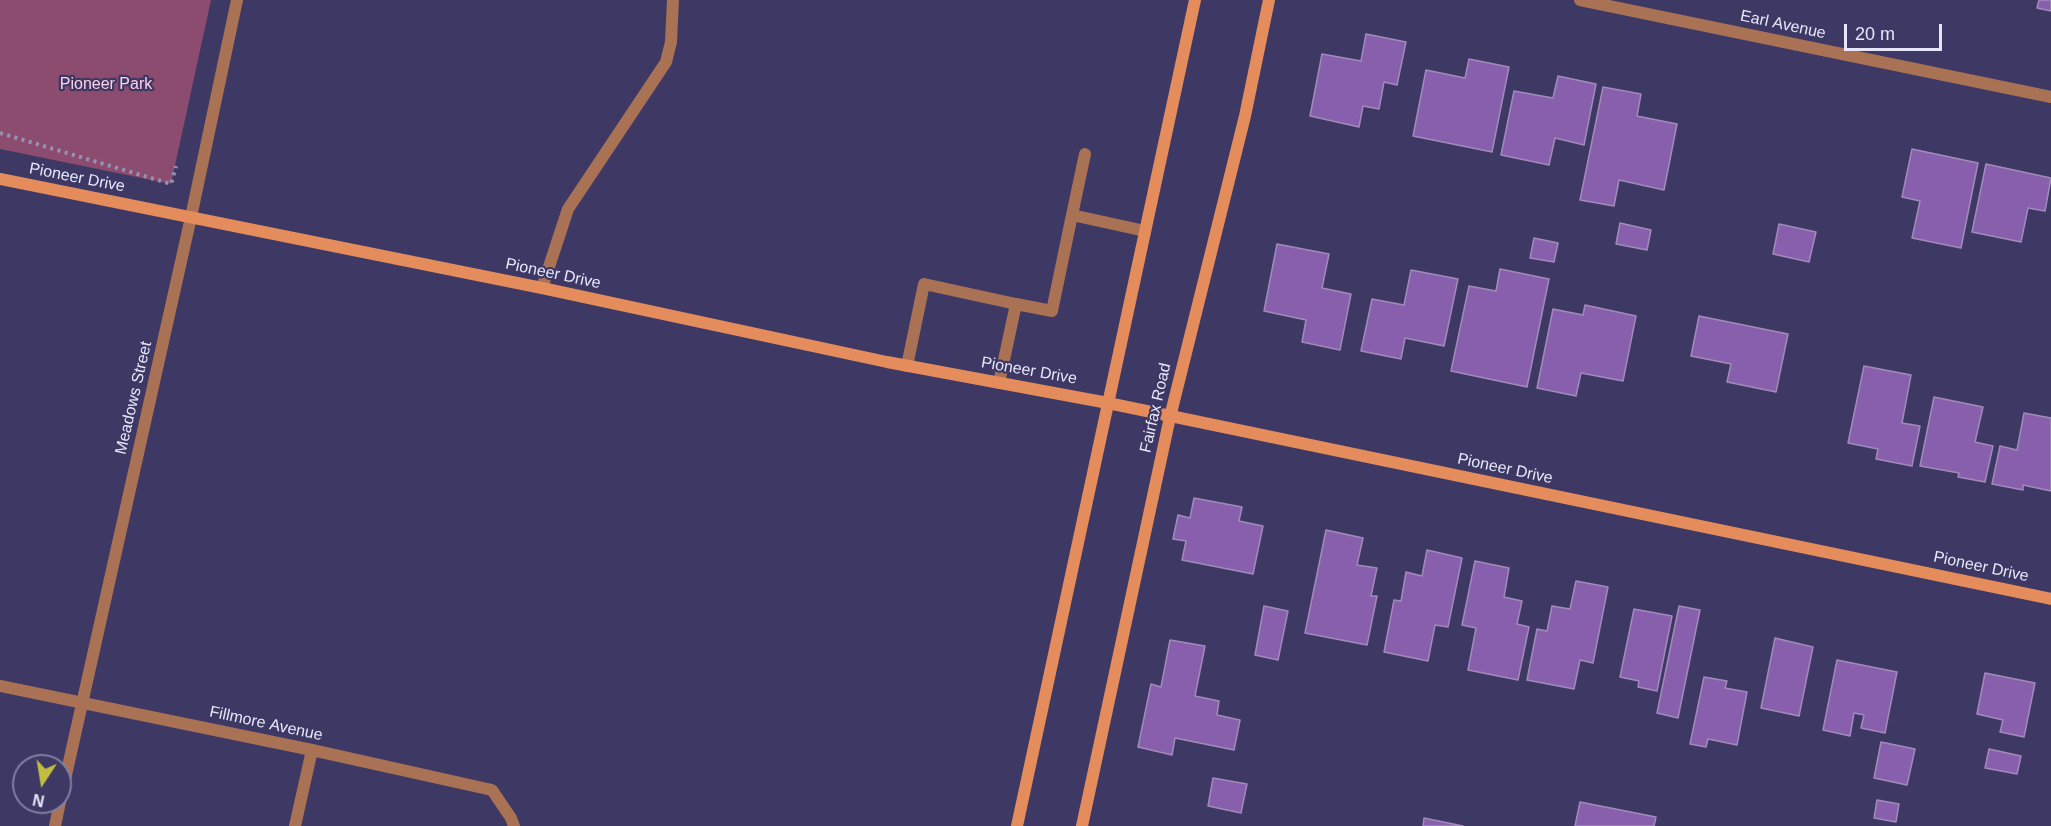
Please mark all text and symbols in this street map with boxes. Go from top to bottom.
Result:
street label: Earl Avenue [1739,7,1827,43]
scale bar [1847,12,1944,50]
text: 20 m [1855,24,1895,44]
park label: Pioneer Park [60,75,152,95]
street label: Pioneer Drive [28,159,126,197]
street label: Pioneer Drive [504,255,602,293]
street label: Meadows Street [112,340,156,456]
street label: Pioneer Drive [980,353,1078,389]
street label: Fairfax Road [1136,361,1176,455]
street label: Pioneer Drive [1456,450,1554,488]
street label: Pioneer Drive [1932,548,2030,586]
street label: Fillmore Avenue [208,703,324,745]
north arrow [12,754,72,814]
text: N [31,791,46,810]

